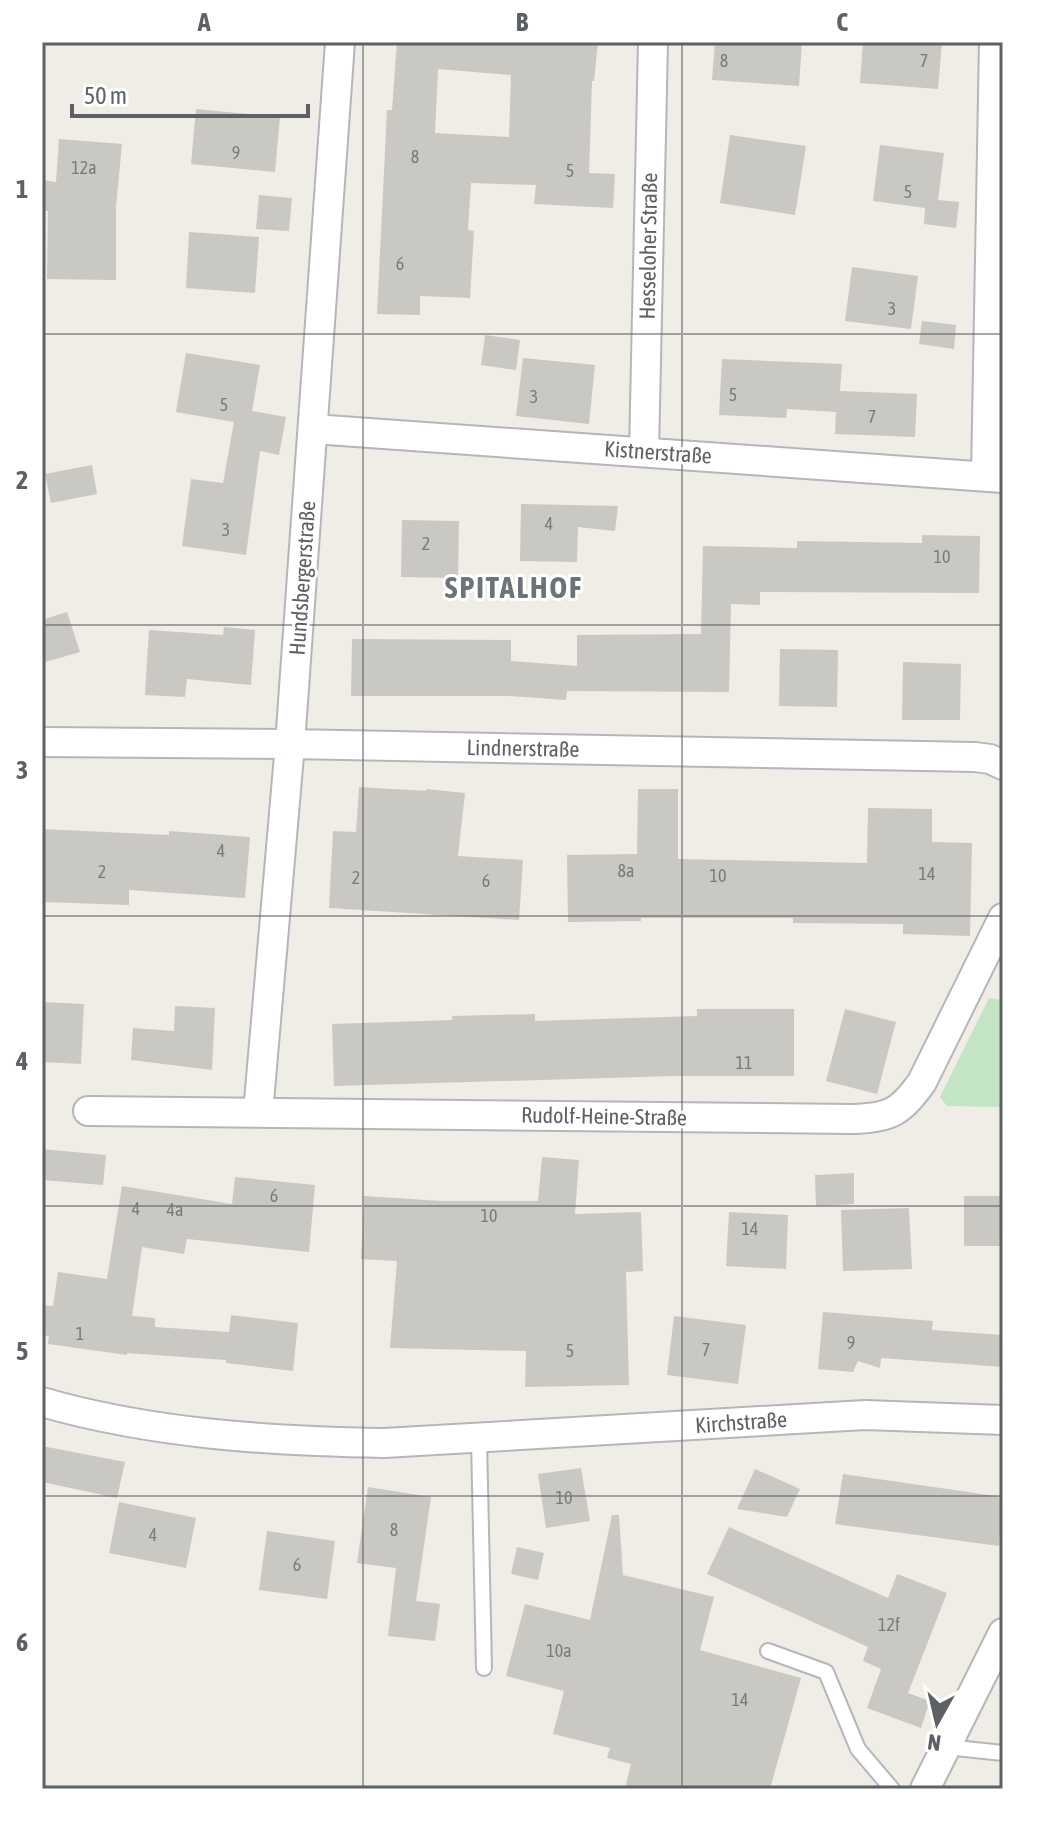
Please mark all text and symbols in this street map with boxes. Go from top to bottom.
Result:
text: A [197,7,211,37]
text: B [516,7,529,37]
text: C [836,7,848,37]
house number: 8 [720,50,728,71]
house number: 7 [920,50,928,71]
scale bar [72,68,308,118]
text: 50 m [84,82,127,109]
house number: 9 [232,142,240,163]
house number: 8 [411,146,419,167]
house number: 12a [71,157,97,178]
house number: 5 [566,160,574,181]
street label: Hesseloher Straße [634,172,662,320]
text: 1 [16,174,28,204]
house number: 5 [904,181,912,202]
house number: 6 [396,253,404,274]
house number: 3 [888,298,896,319]
house number: 5 [729,384,737,405]
house number: 3 [530,386,538,407]
house number: 5 [220,394,228,415]
house number: 7 [868,406,876,427]
street label: Kistnerstraße [603,435,713,469]
text: 2 [16,465,28,495]
street label: Hundsbergerstraße [284,500,320,656]
house number: 4 [545,513,553,534]
house number: 3 [222,519,230,540]
house number: 2 [422,533,430,554]
house number: 10 [934,546,950,567]
district label: SPITALHOF [445,570,583,604]
street label: Lindnerstraße [467,734,579,762]
text: 3 [16,755,28,785]
house number: 4 [217,840,225,861]
house number: 8a [618,860,634,881]
house number: 2 [98,861,106,882]
house number: 14 [919,863,935,884]
house number: 10 [710,865,726,886]
house number: 2 [352,867,360,888]
house number: 6 [482,870,490,891]
text: 4 [15,1046,28,1076]
house number: 11 [736,1052,752,1073]
street label: Rudolf-Heine-Straße [521,1102,687,1130]
house number: 6 [270,1185,278,1206]
house number: 4 [132,1198,140,1219]
house number: 4a [167,1199,183,1220]
house number: 10 [481,1205,497,1226]
house number: 14 [742,1218,758,1239]
house number: 1 [76,1323,84,1344]
house number: 9 [847,1332,855,1353]
text: 5 [16,1336,28,1366]
house number: 7 [702,1339,710,1360]
house number: 5 [566,1340,574,1361]
street label: Kirchstraße [694,1406,788,1438]
house number: 10 [556,1487,572,1508]
house number: 8 [390,1519,398,1540]
house number: 4 [149,1524,157,1545]
house number: 6 [293,1554,301,1575]
house number: 12f [878,1614,900,1635]
text: 6 [16,1627,28,1657]
house number: 10a [546,1640,572,1661]
north arrow [897,1683,977,1763]
house number: 14 [732,1689,748,1710]
text: N [926,1729,942,1757]

